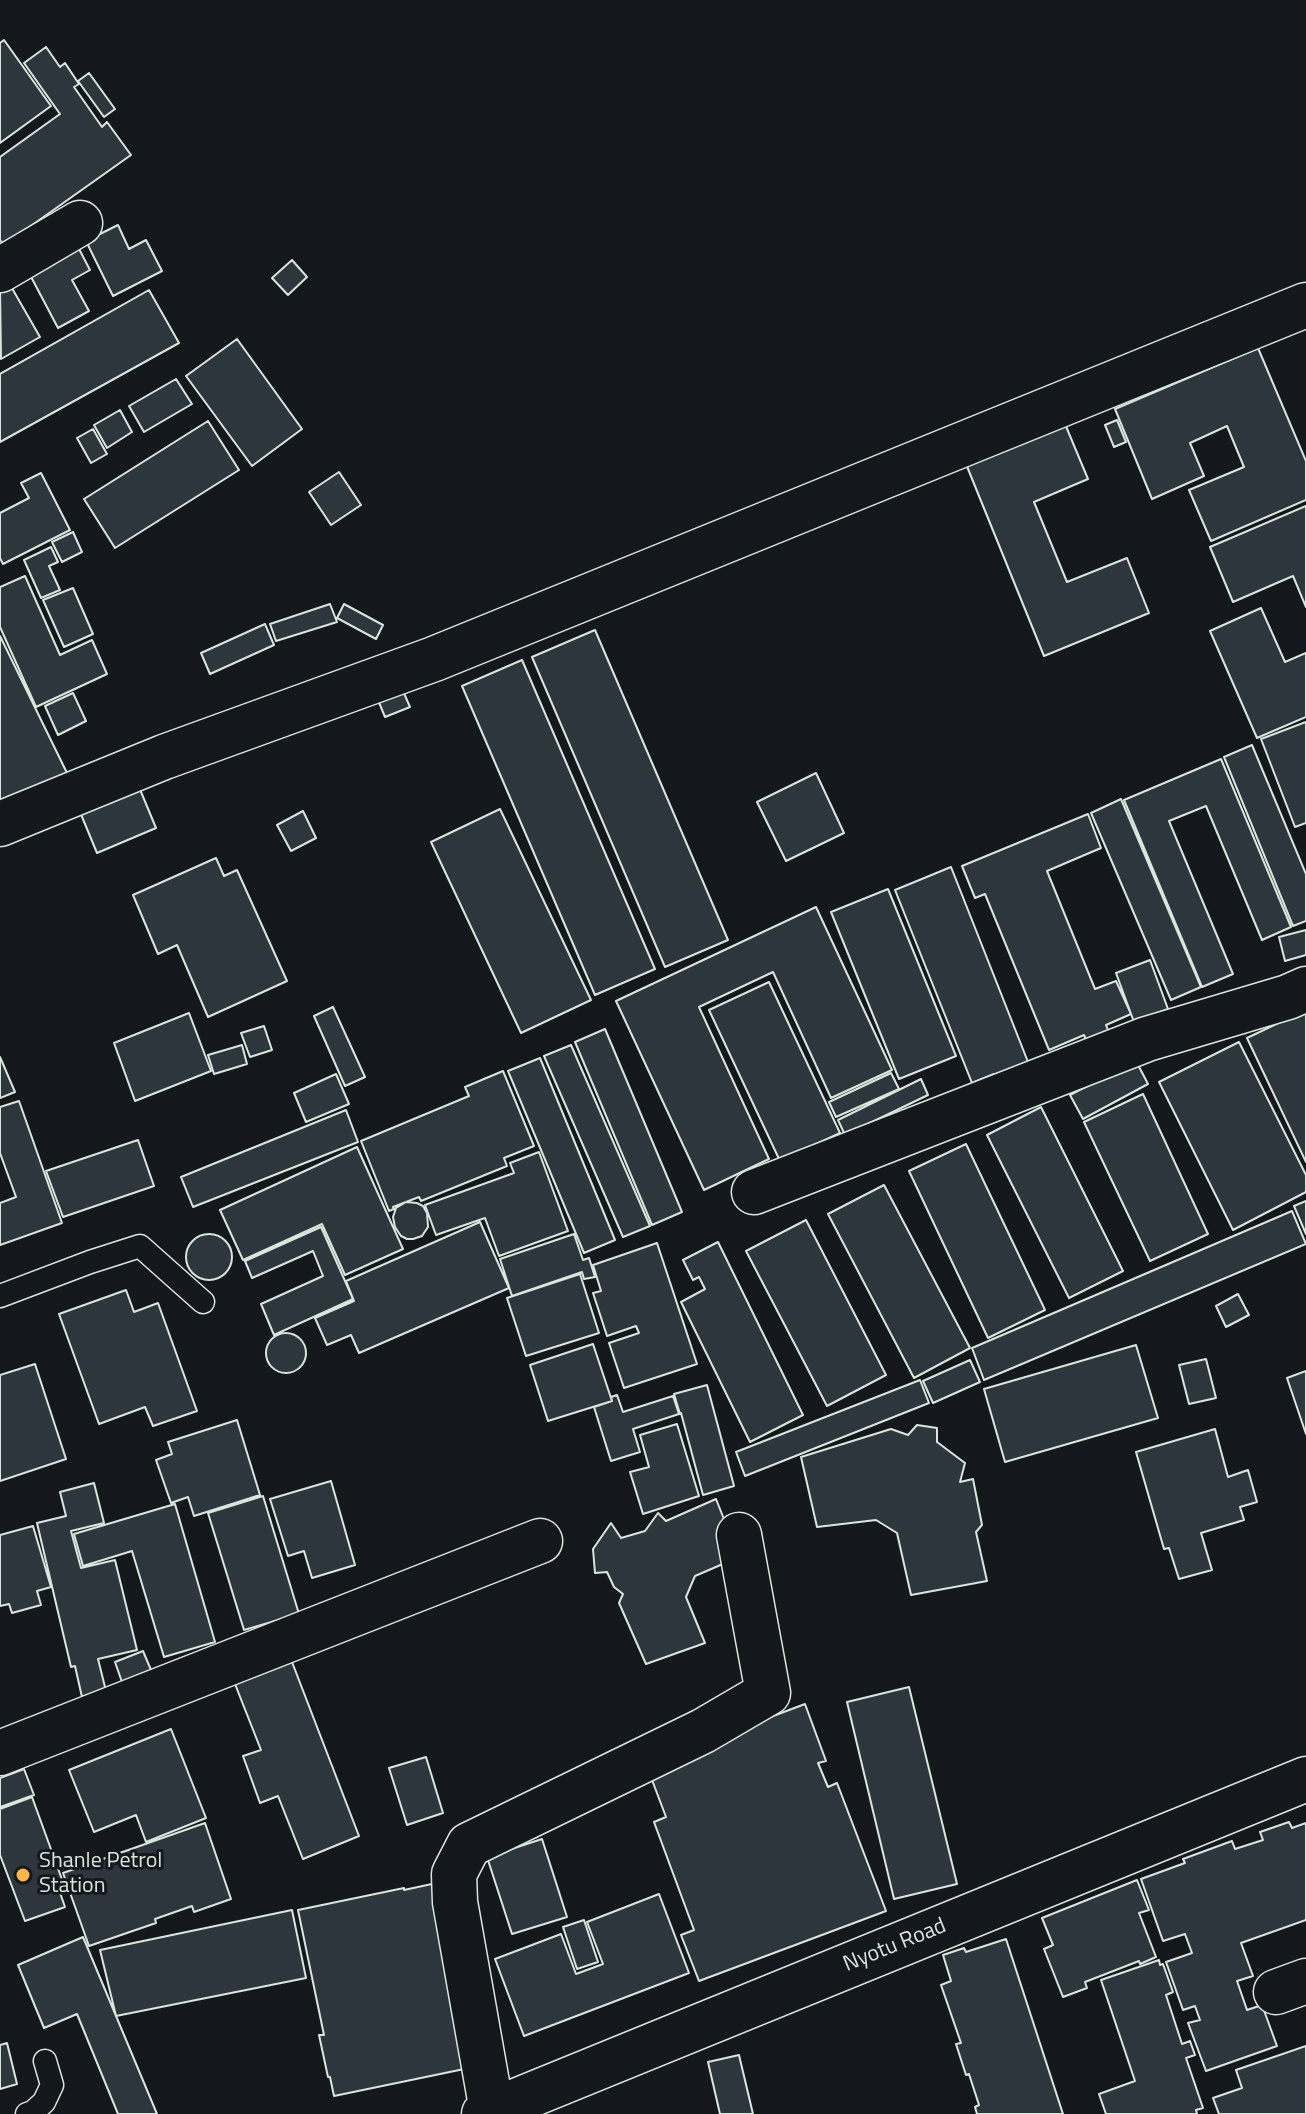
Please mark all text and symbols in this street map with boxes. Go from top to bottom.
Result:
place label: Shanle Petrol Station [39,1849,162,1900]
marker: Shanle Petrol Station [14,1866,32,1884]
street label: Nyotu Road [840,1913,950,1979]

